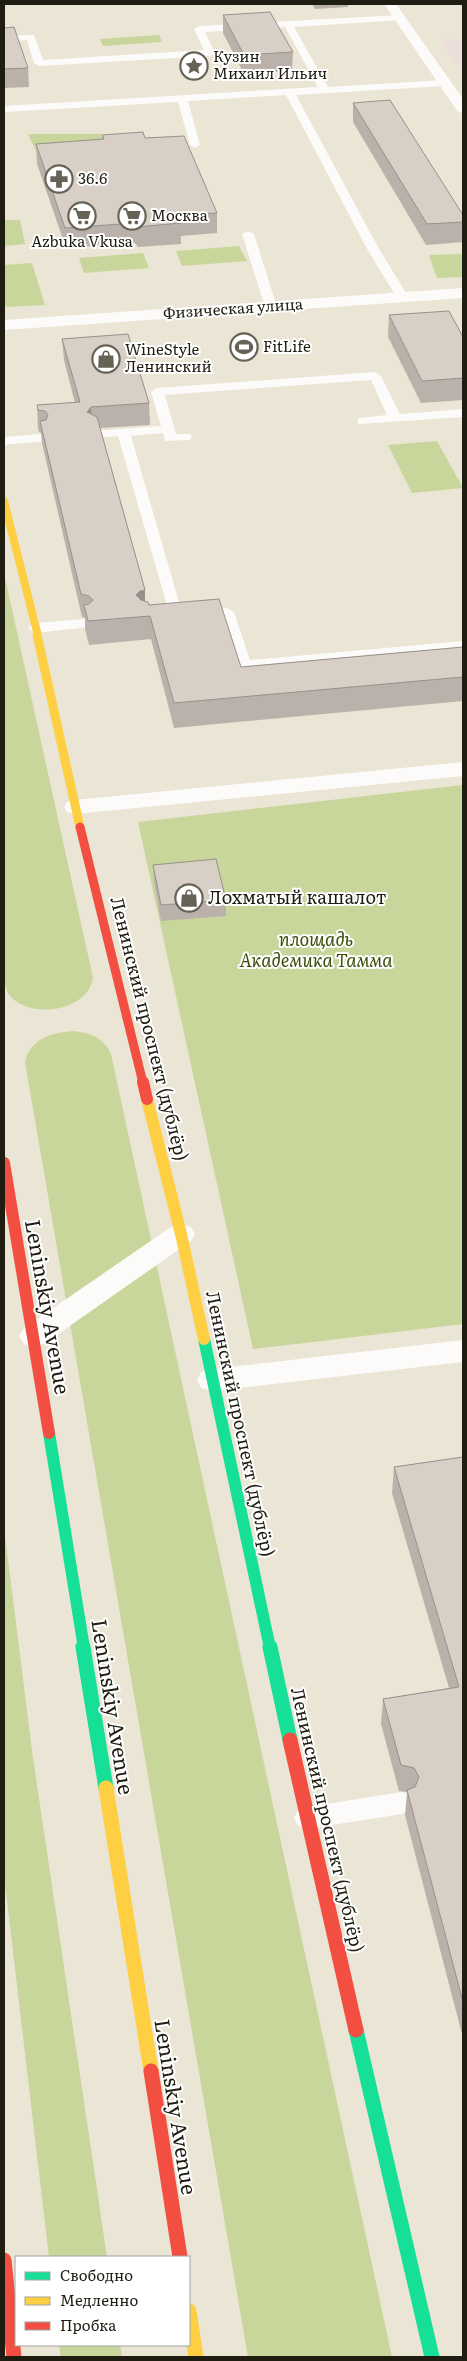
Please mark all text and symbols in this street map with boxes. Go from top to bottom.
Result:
place label: Кузин Михаил Ильич [213,44,327,84]
place icon: Кузин Михаил Ильич [179,51,209,81]
pharmacy icon: 36.6 [44,164,74,194]
place label: 36.6 [78,166,107,189]
supermarket icon: Azbuka Vkusa [67,201,97,231]
supermarket icon: Москва [117,201,147,231]
place label: Москва [151,203,209,226]
place label: Azbuka Vkusa [31,229,134,252]
street label: Физическая улица [162,291,305,324]
sports icon: FitLife [229,332,259,362]
place label: FitLife [263,334,311,357]
place label: WineStyle Ленинский [125,337,212,377]
shop icon: WineStyle Ленинский [91,344,121,374]
shop icon: Лохматый кашалот [174,883,204,913]
place label: Лохматый кашалот [208,883,387,910]
street label: Ленинский проспект (дублёр) [105,894,196,1163]
park label: площадь Академика Тамма [239,925,393,973]
street label: Leninskiy Avenue [19,1217,80,1397]
street label: Ленинский проспект (дублёр) [200,1288,283,1559]
street label: Leninskiy Avenue [85,1617,144,1797]
street label: Ленинский проспект (дублёр) [285,1684,372,1955]
street label: Leninskiy Avenue [148,2017,207,2197]
legend [15,2256,190,2346]
text: Свободно [60,2263,133,2286]
text: Медленно [60,2288,138,2311]
text: Пробка [60,2313,117,2336]

